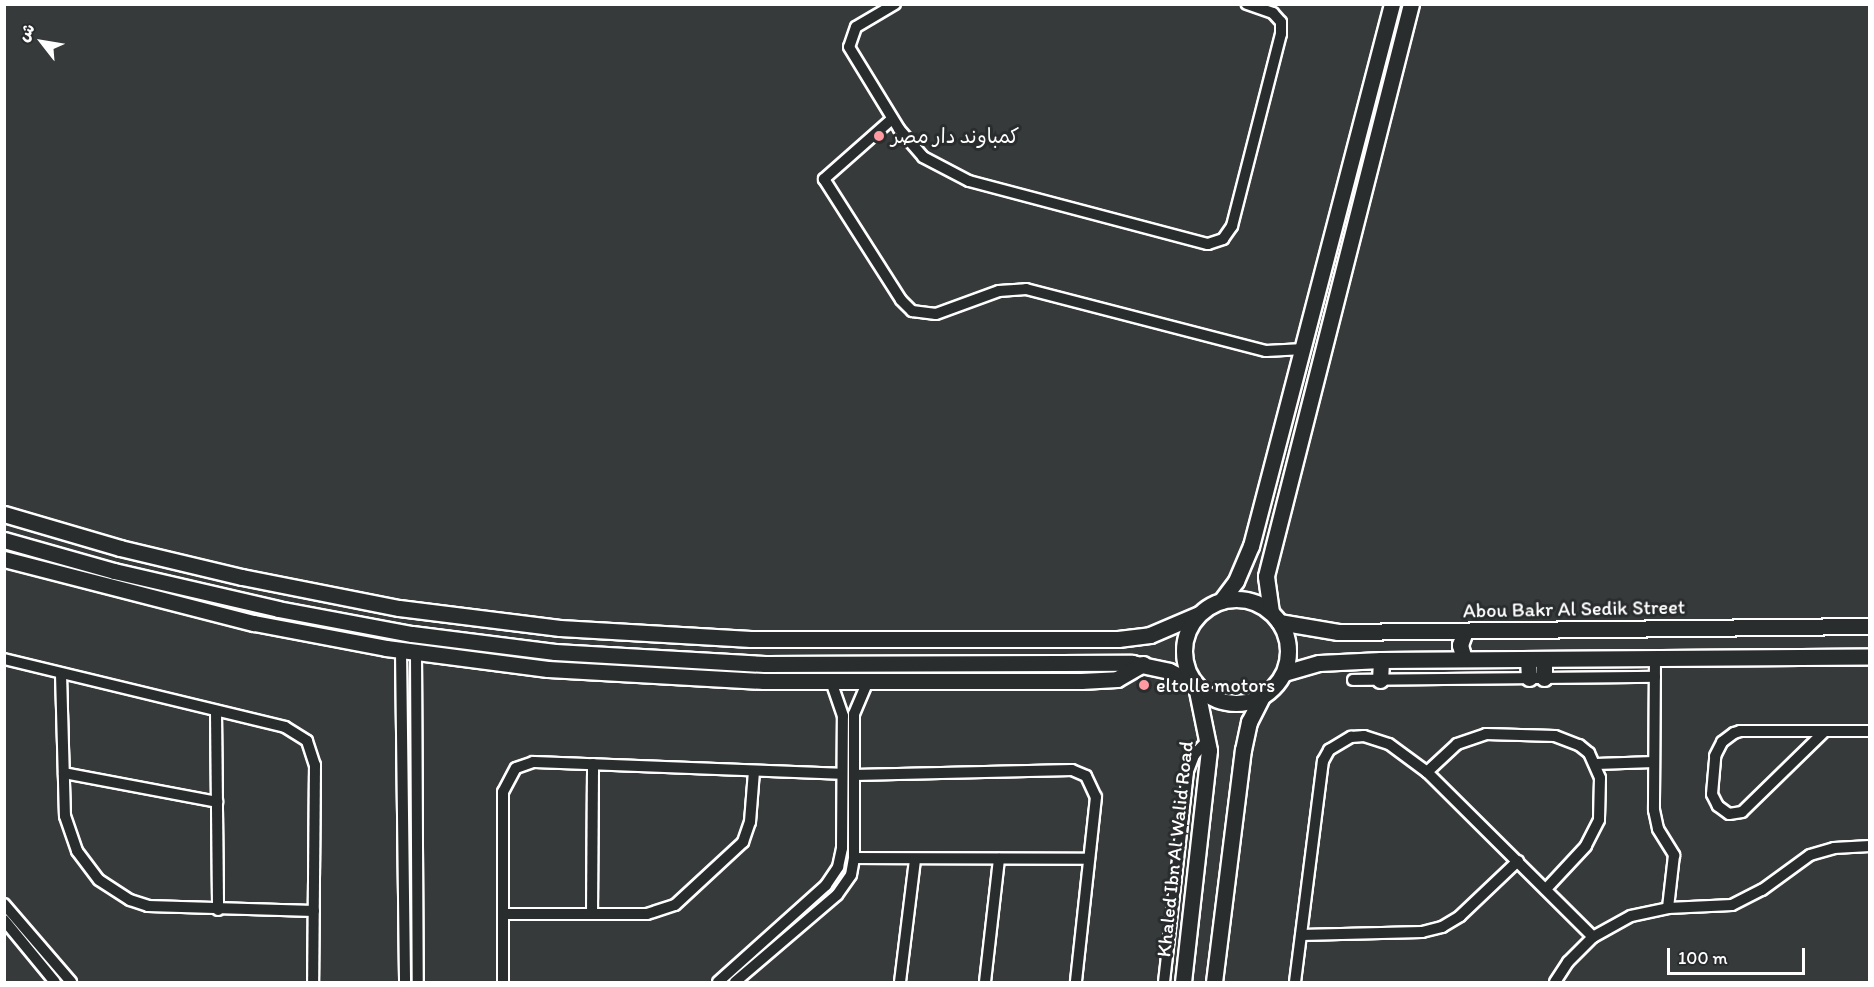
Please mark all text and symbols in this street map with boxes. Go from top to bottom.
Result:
north arrow [12,12,72,72]
text: ش [13,20,39,45]
place label: كمباوند دار مصر [891,124,1019,148]
marker: كمباوند دار مصر [872,129,886,143]
street label: Abou Bakr Al Sedik Street [1463,595,1685,623]
place label: eltolle motors [1156,673,1276,697]
marker: eltolle motors [1137,678,1151,692]
street label: Khaled Ibn Al Walid Road [1152,740,1198,958]
scale bar [1670,936,1808,974]
text: 100 m [1678,947,1728,969]

